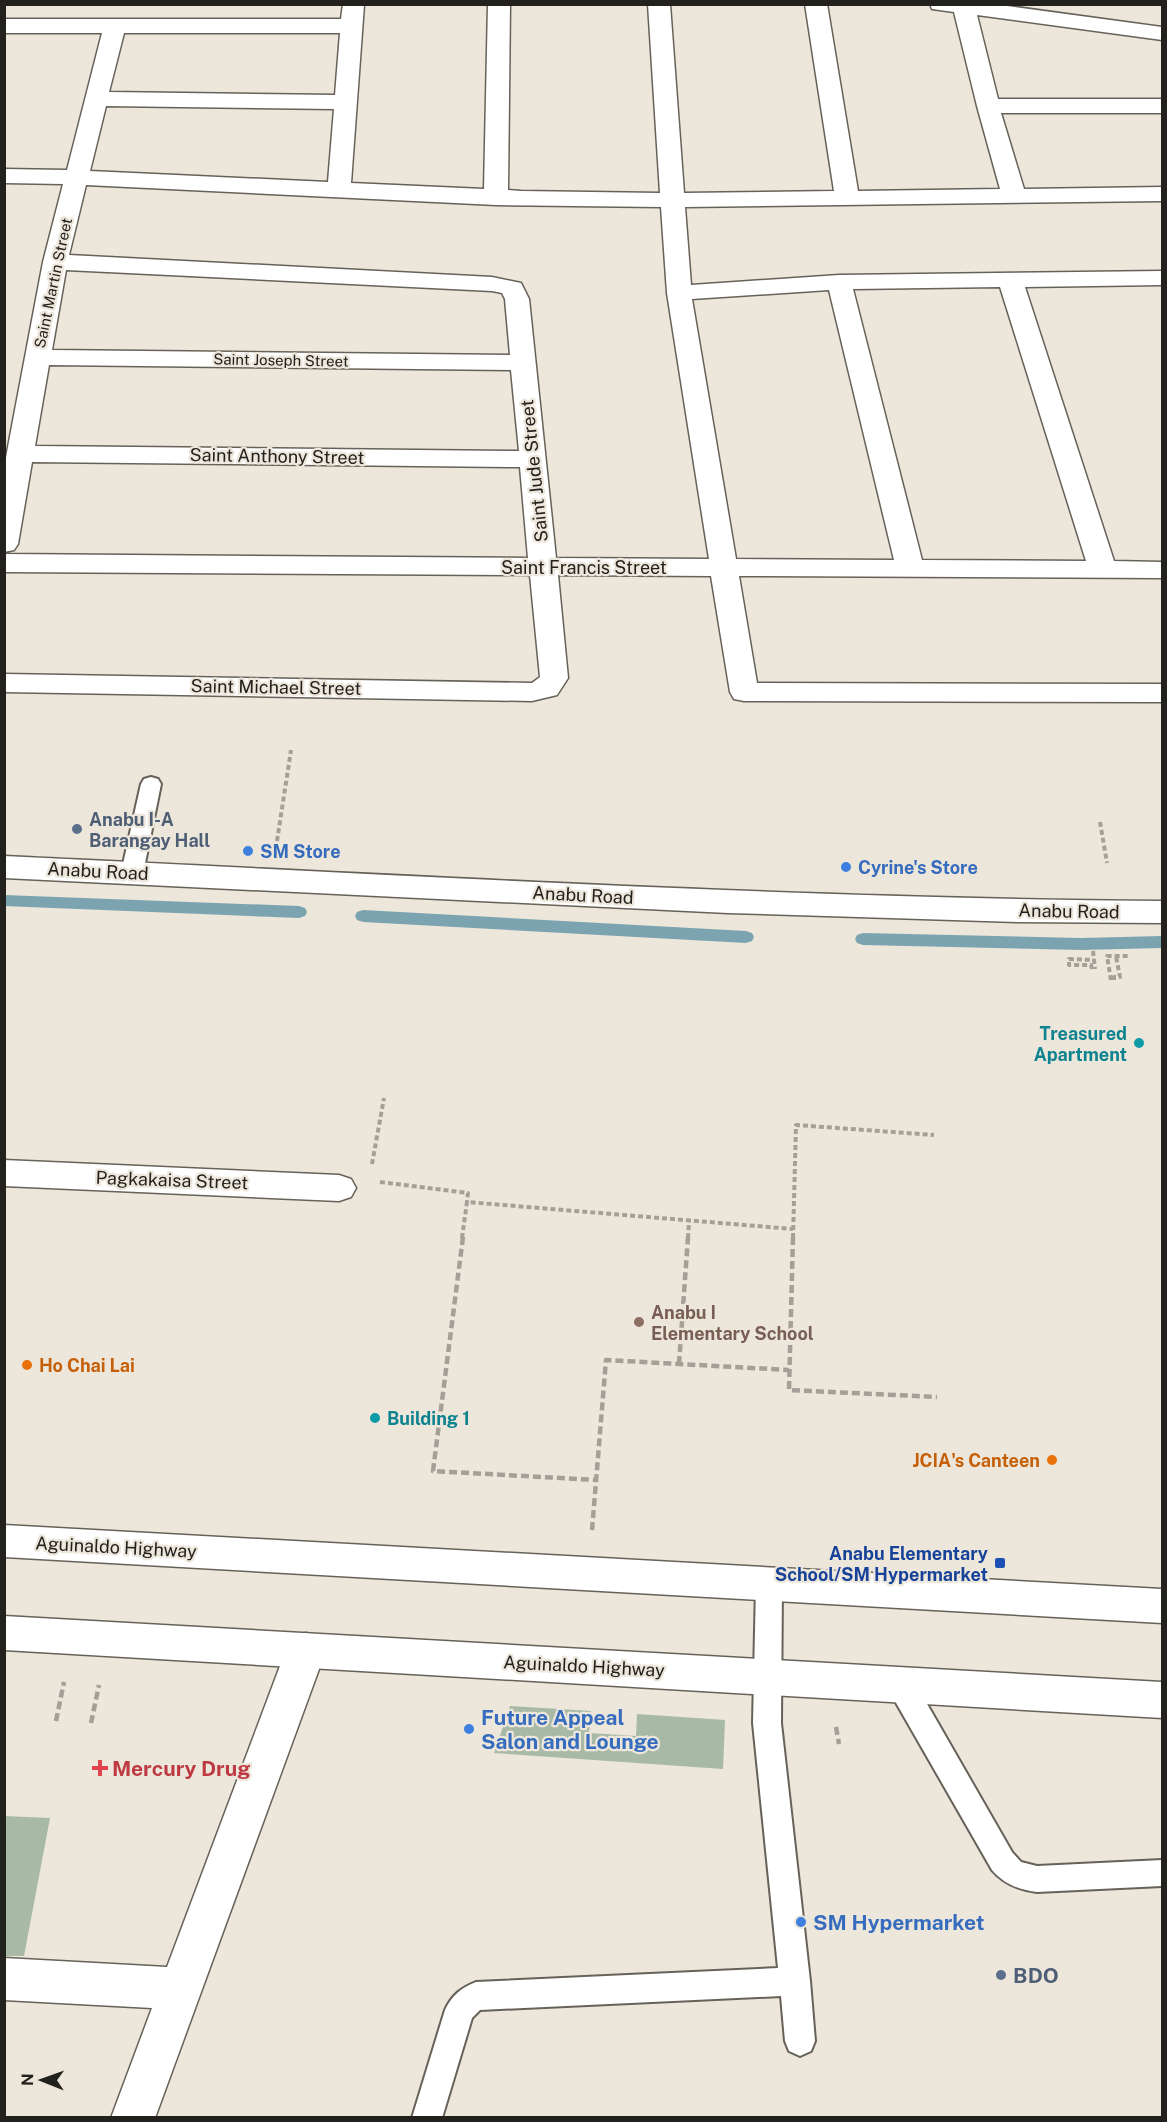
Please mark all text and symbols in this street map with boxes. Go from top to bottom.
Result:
street label: Saint Martin Street [31,216,75,350]
street label: Saint Joseph Street [213,350,349,370]
street label: Saint Jude Street [516,399,552,543]
street label: Saint Anthony Street [189,444,365,468]
street label: Saint Francis Street [501,557,667,578]
street label: Saint Michael Street [190,675,362,699]
place label: Anabu I-A Barangay Hall [89,809,210,851]
marker: Anabu I-A Barangay Hall [70,822,84,836]
place label: SM Store [260,841,341,862]
marker: SM Store [241,844,255,858]
place label: Cyrine's Store [858,857,978,878]
street label: Anabu Road [47,858,149,884]
marker: Cyrine's Store [839,860,853,874]
street label: Anabu Road [532,882,634,908]
street label: Anabu Road [1018,900,1120,922]
place label: Treasured Apartment [1034,1023,1127,1065]
marker: Treasured Apartment [1132,1036,1146,1050]
street label: Pagkakaisa Street [95,1167,249,1193]
place label: Anabu I Elementary School [651,1302,814,1344]
marker: Anabu I Elementary School [632,1315,646,1329]
place label: Ho Chai Lai [39,1355,135,1376]
marker: Ho Chai Lai [20,1358,34,1372]
place label: Building 1 [387,1408,470,1429]
marker: Building 1 [368,1411,382,1425]
place label: JCIA's Canteen [912,1450,1040,1471]
marker: JCIA's Canteen [1045,1453,1059,1467]
street label: Aguinaldo Highway [35,1532,198,1562]
place label: Anabu Elementary School/SM Hypermarket [775,1543,988,1585]
marker: Anabu Elementary School/SM Hypermarket [993,1556,1007,1570]
street label: Aguinaldo Highway [503,1651,666,1681]
place label: Future Appeal Salon and Lounge [481,1705,659,1754]
marker: Future Appeal Salon and Lounge [462,1722,476,1736]
place label: Mercury Drug [112,1756,250,1781]
marker: Mercury Drug [93,1761,107,1775]
place label: SM Hypermarket [813,1910,984,1935]
marker: SM Hypermarket [794,1915,808,1929]
place label: BDO [1013,1963,1059,1988]
marker: BDO [994,1968,1008,1982]
north arrow [12,2050,72,2110]
text: N [18,2073,37,2086]

